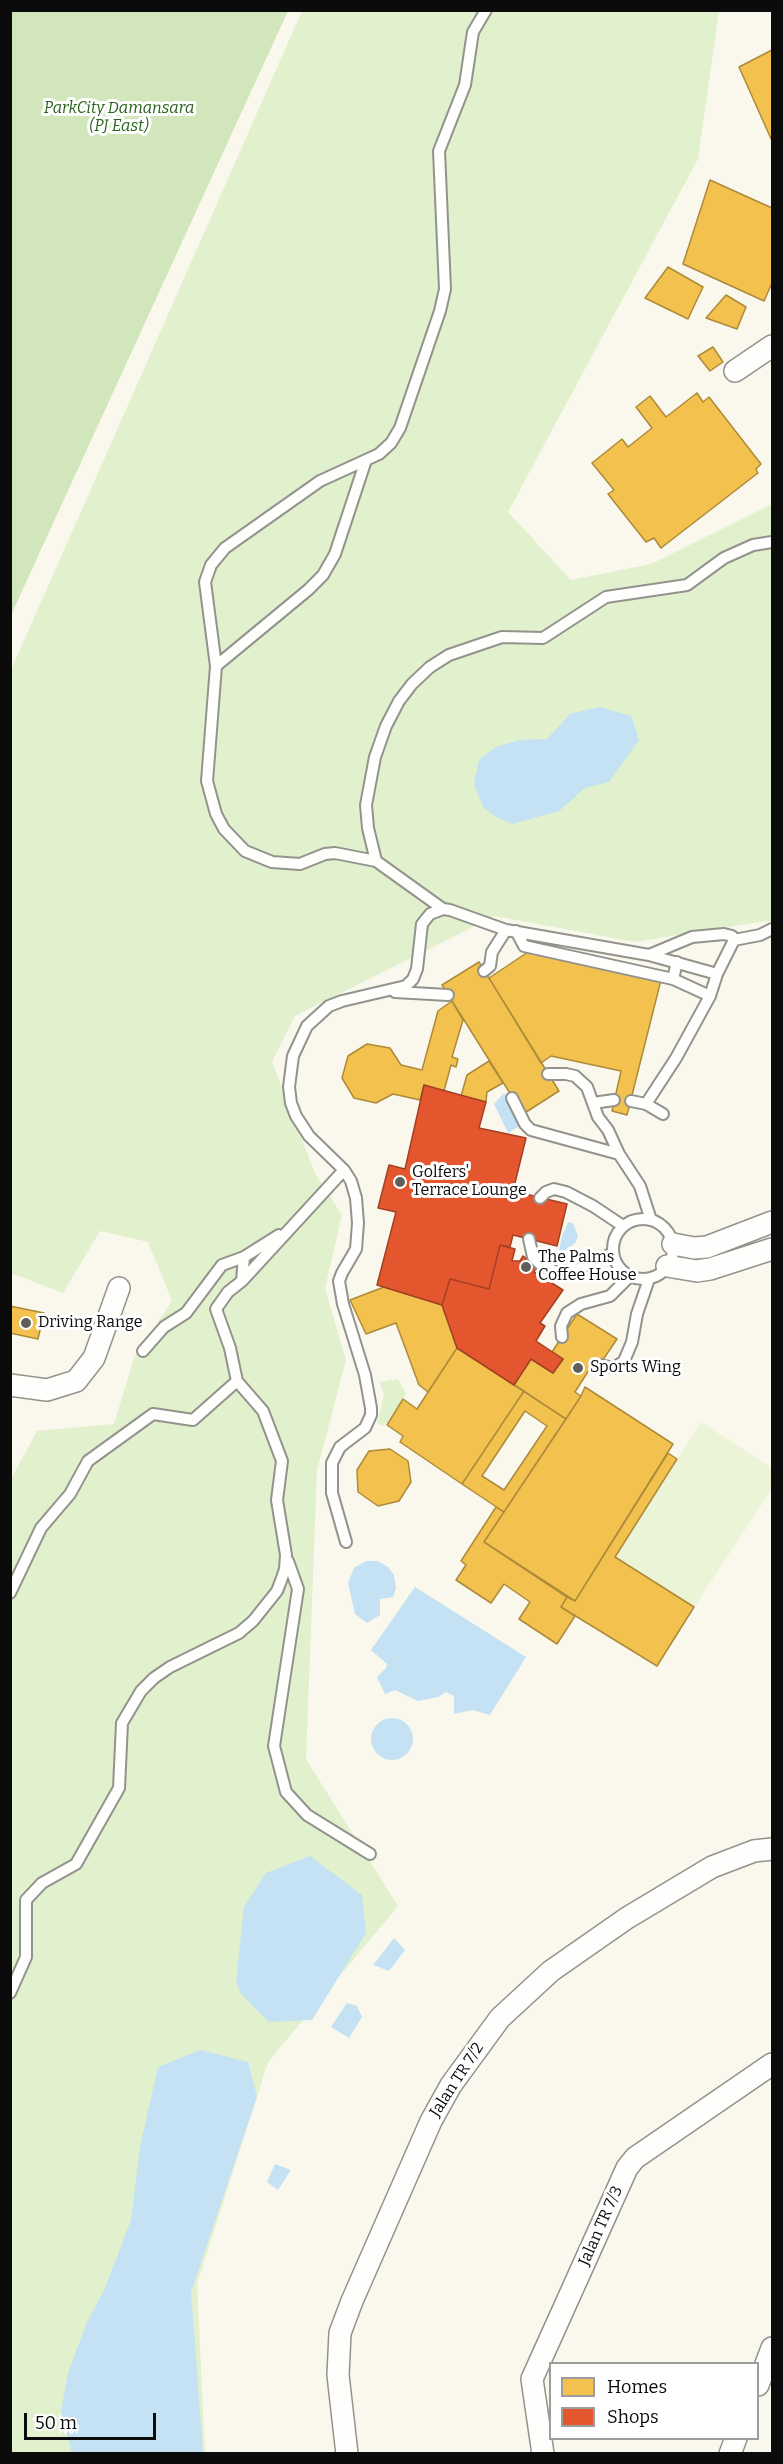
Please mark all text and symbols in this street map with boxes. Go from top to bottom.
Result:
park label: ParkCity Damansara (PJ East) [44,99,194,137]
place label: Golfers' Terrace Lounge [412,1163,527,1201]
marker: Golfers' Terrace Lounge [393,1175,407,1189]
place label: The Palms Coffee House [538,1248,636,1286]
marker: The Palms Coffee House [519,1260,533,1274]
place label: Driving Range [38,1313,143,1333]
marker: Driving Range [19,1316,33,1330]
place label: Sports Wing [590,1358,681,1378]
marker: Sports Wing [571,1361,585,1375]
street label: Jalan TR 7/2 [426,2039,488,2121]
street label: Jalan TR 7/3 [575,2183,627,2269]
legend [549,2362,759,2440]
text: Homes [607,2376,667,2398]
scale bar [27,2401,159,2439]
text: Shops [607,2406,659,2428]
text: 50 m [35,2412,77,2434]

